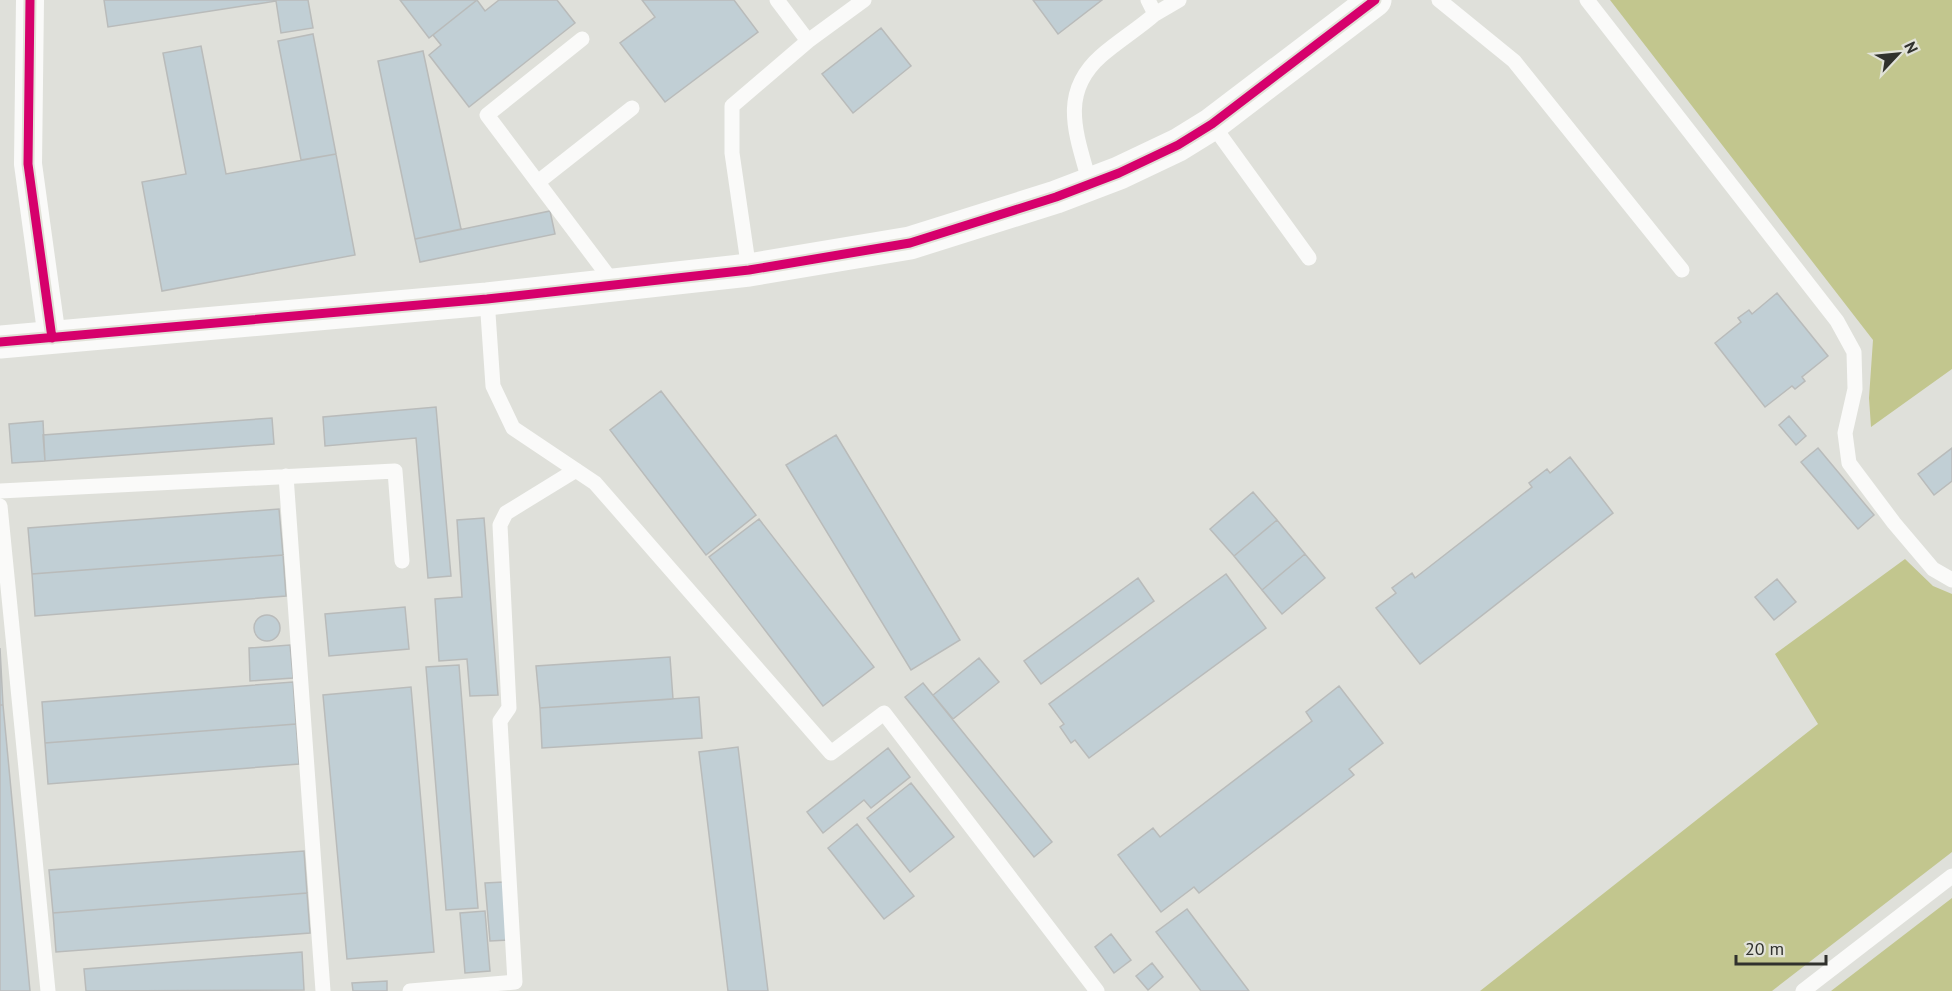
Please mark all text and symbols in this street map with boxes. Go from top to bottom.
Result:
north arrow [1868,24,1928,84]
text: N [1900,38,1923,57]
scale bar [1736,928,1826,966]
text: 20 m [1745,937,1784,960]

